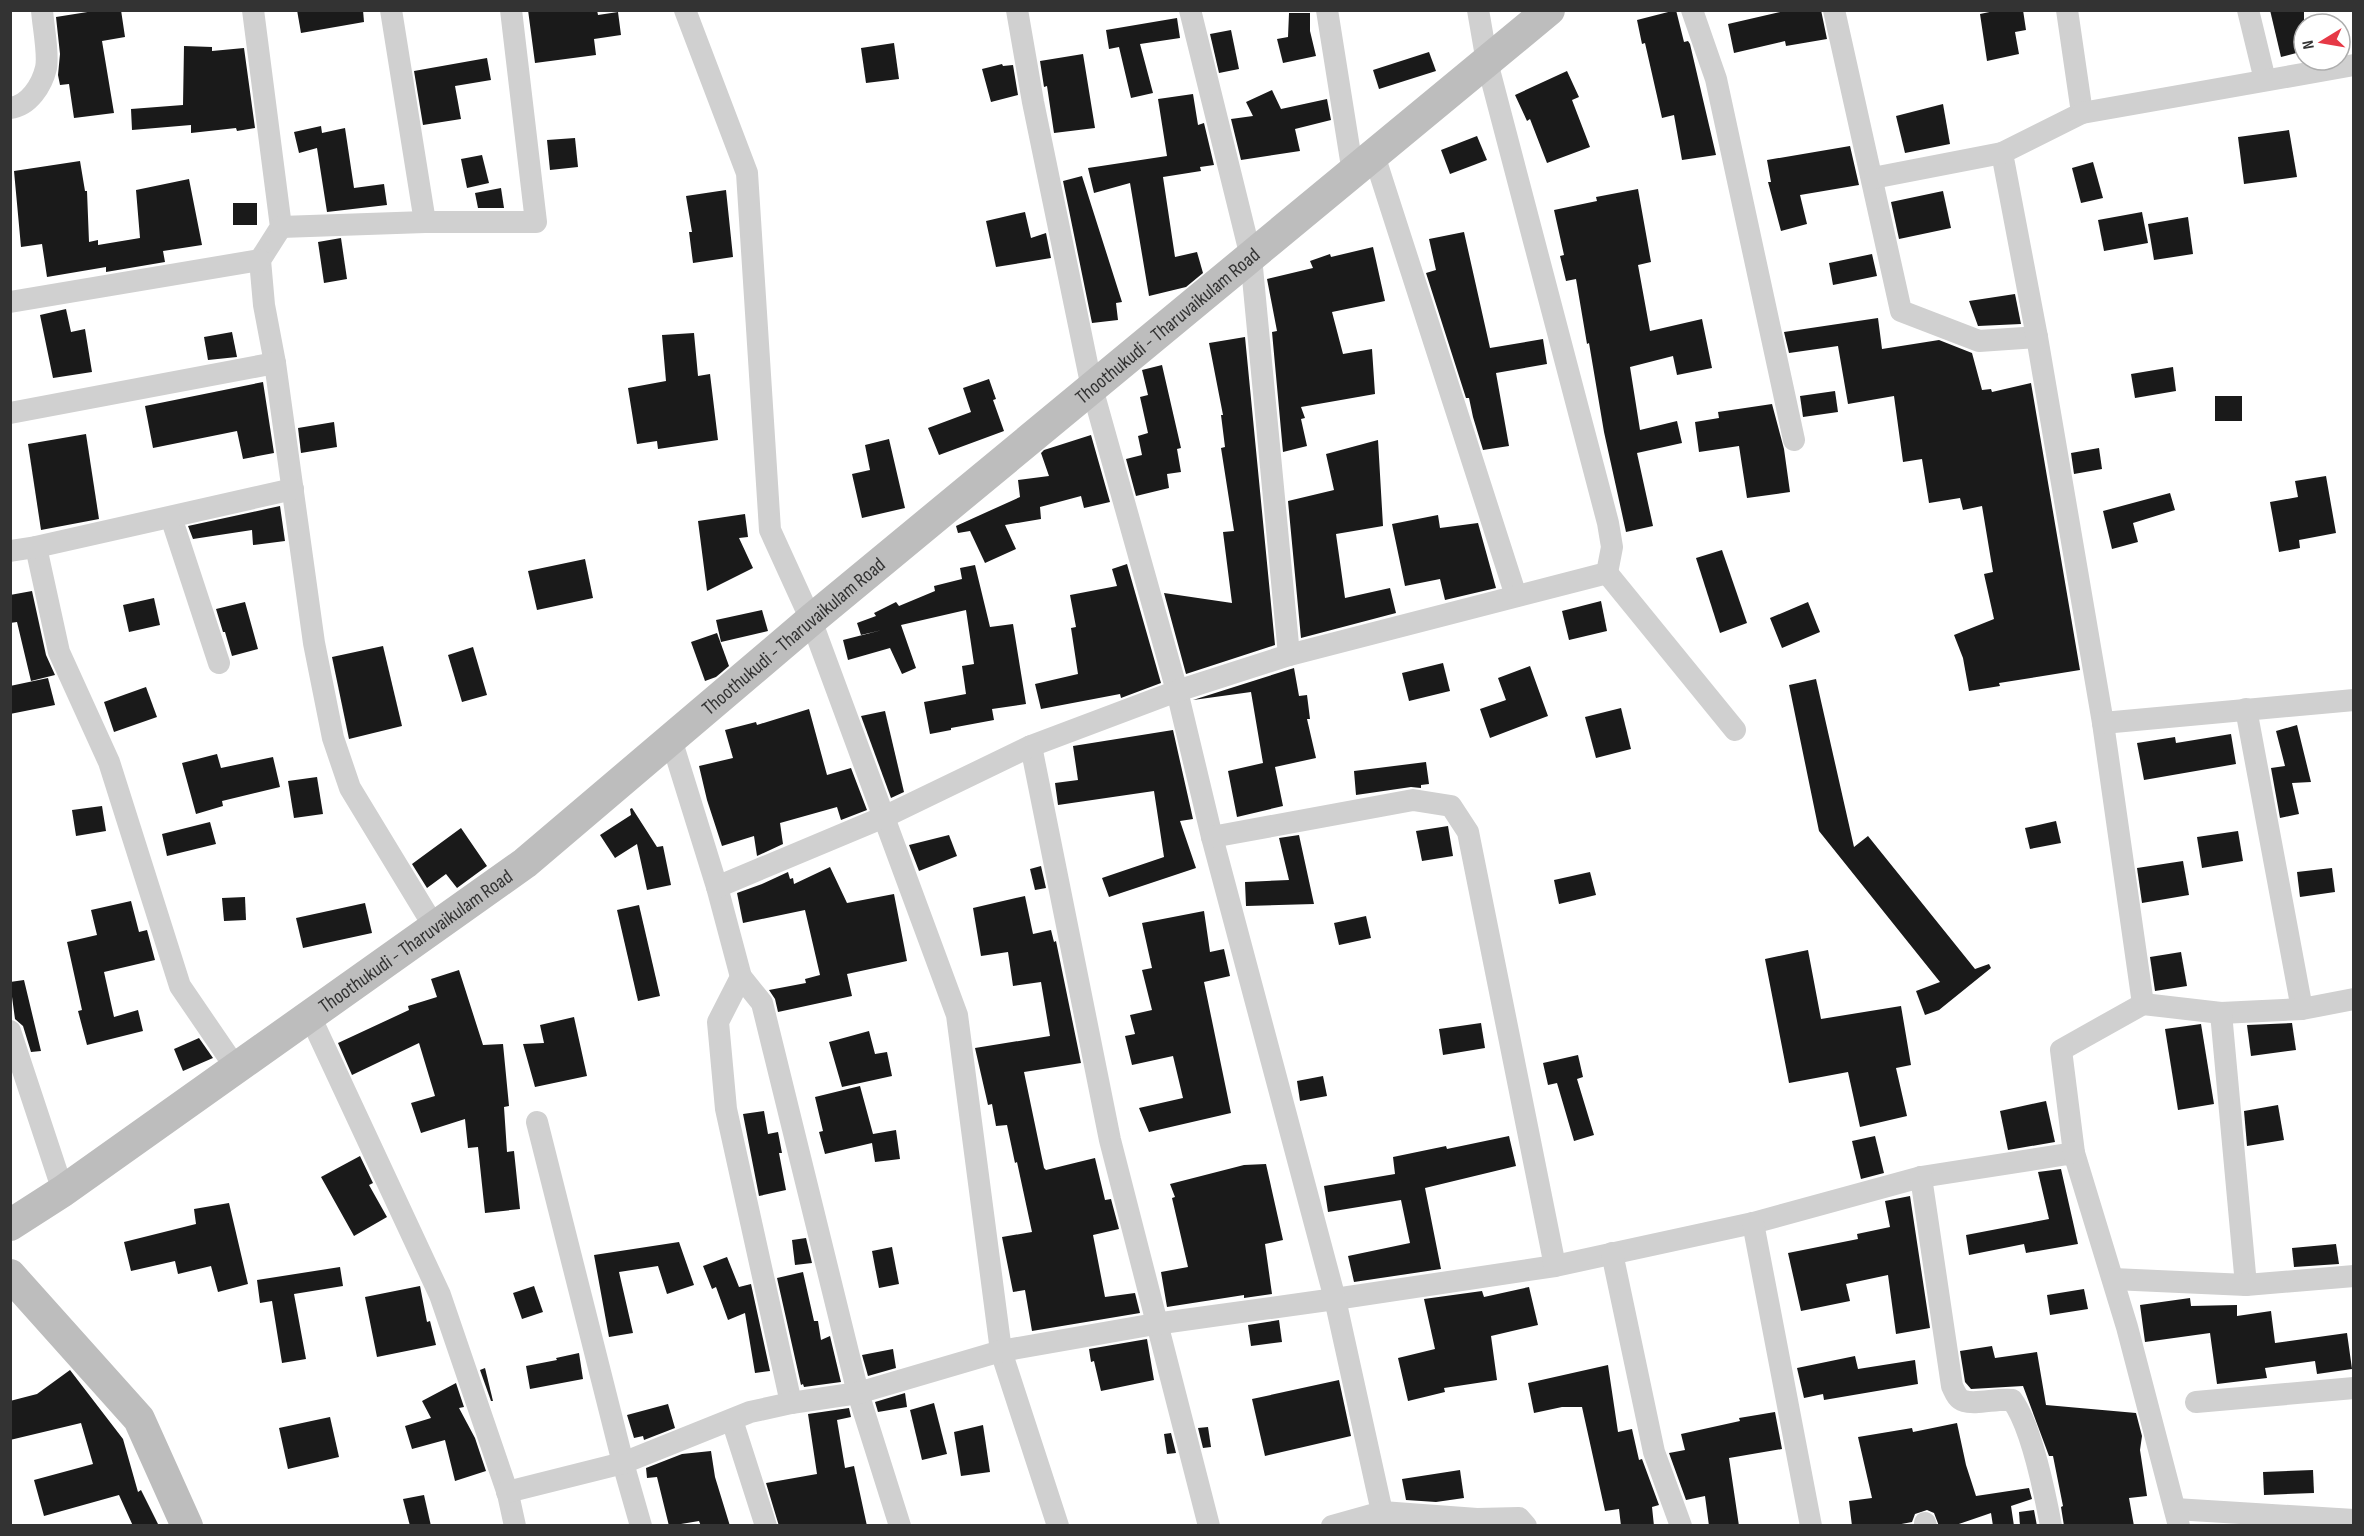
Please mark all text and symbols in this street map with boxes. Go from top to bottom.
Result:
north arrow [2292,12,2352,72]
text: N [2299,39,2319,51]
street label: Thoothukudi - Tharuvaikulam Road [1071,243,1265,410]
street label: Thoothukudi - Tharuvaikulam Road [697,553,890,720]
street label: Thoothukudi - Tharuvaikulam Road [314,865,517,1019]

